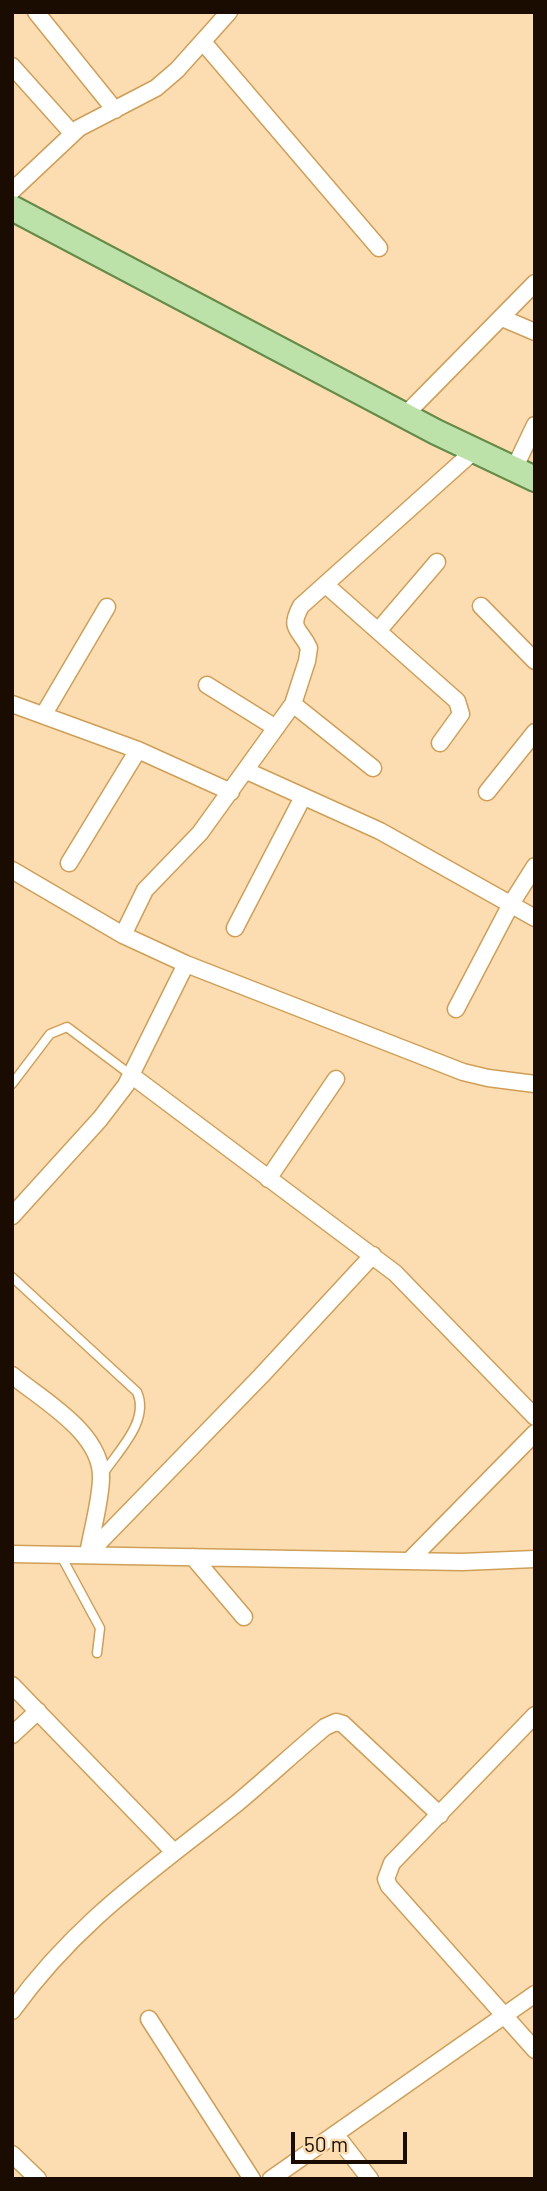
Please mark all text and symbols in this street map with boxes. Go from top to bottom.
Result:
scale bar [295,2118,410,2162]
text: 50 m [304,2131,348,2156]

